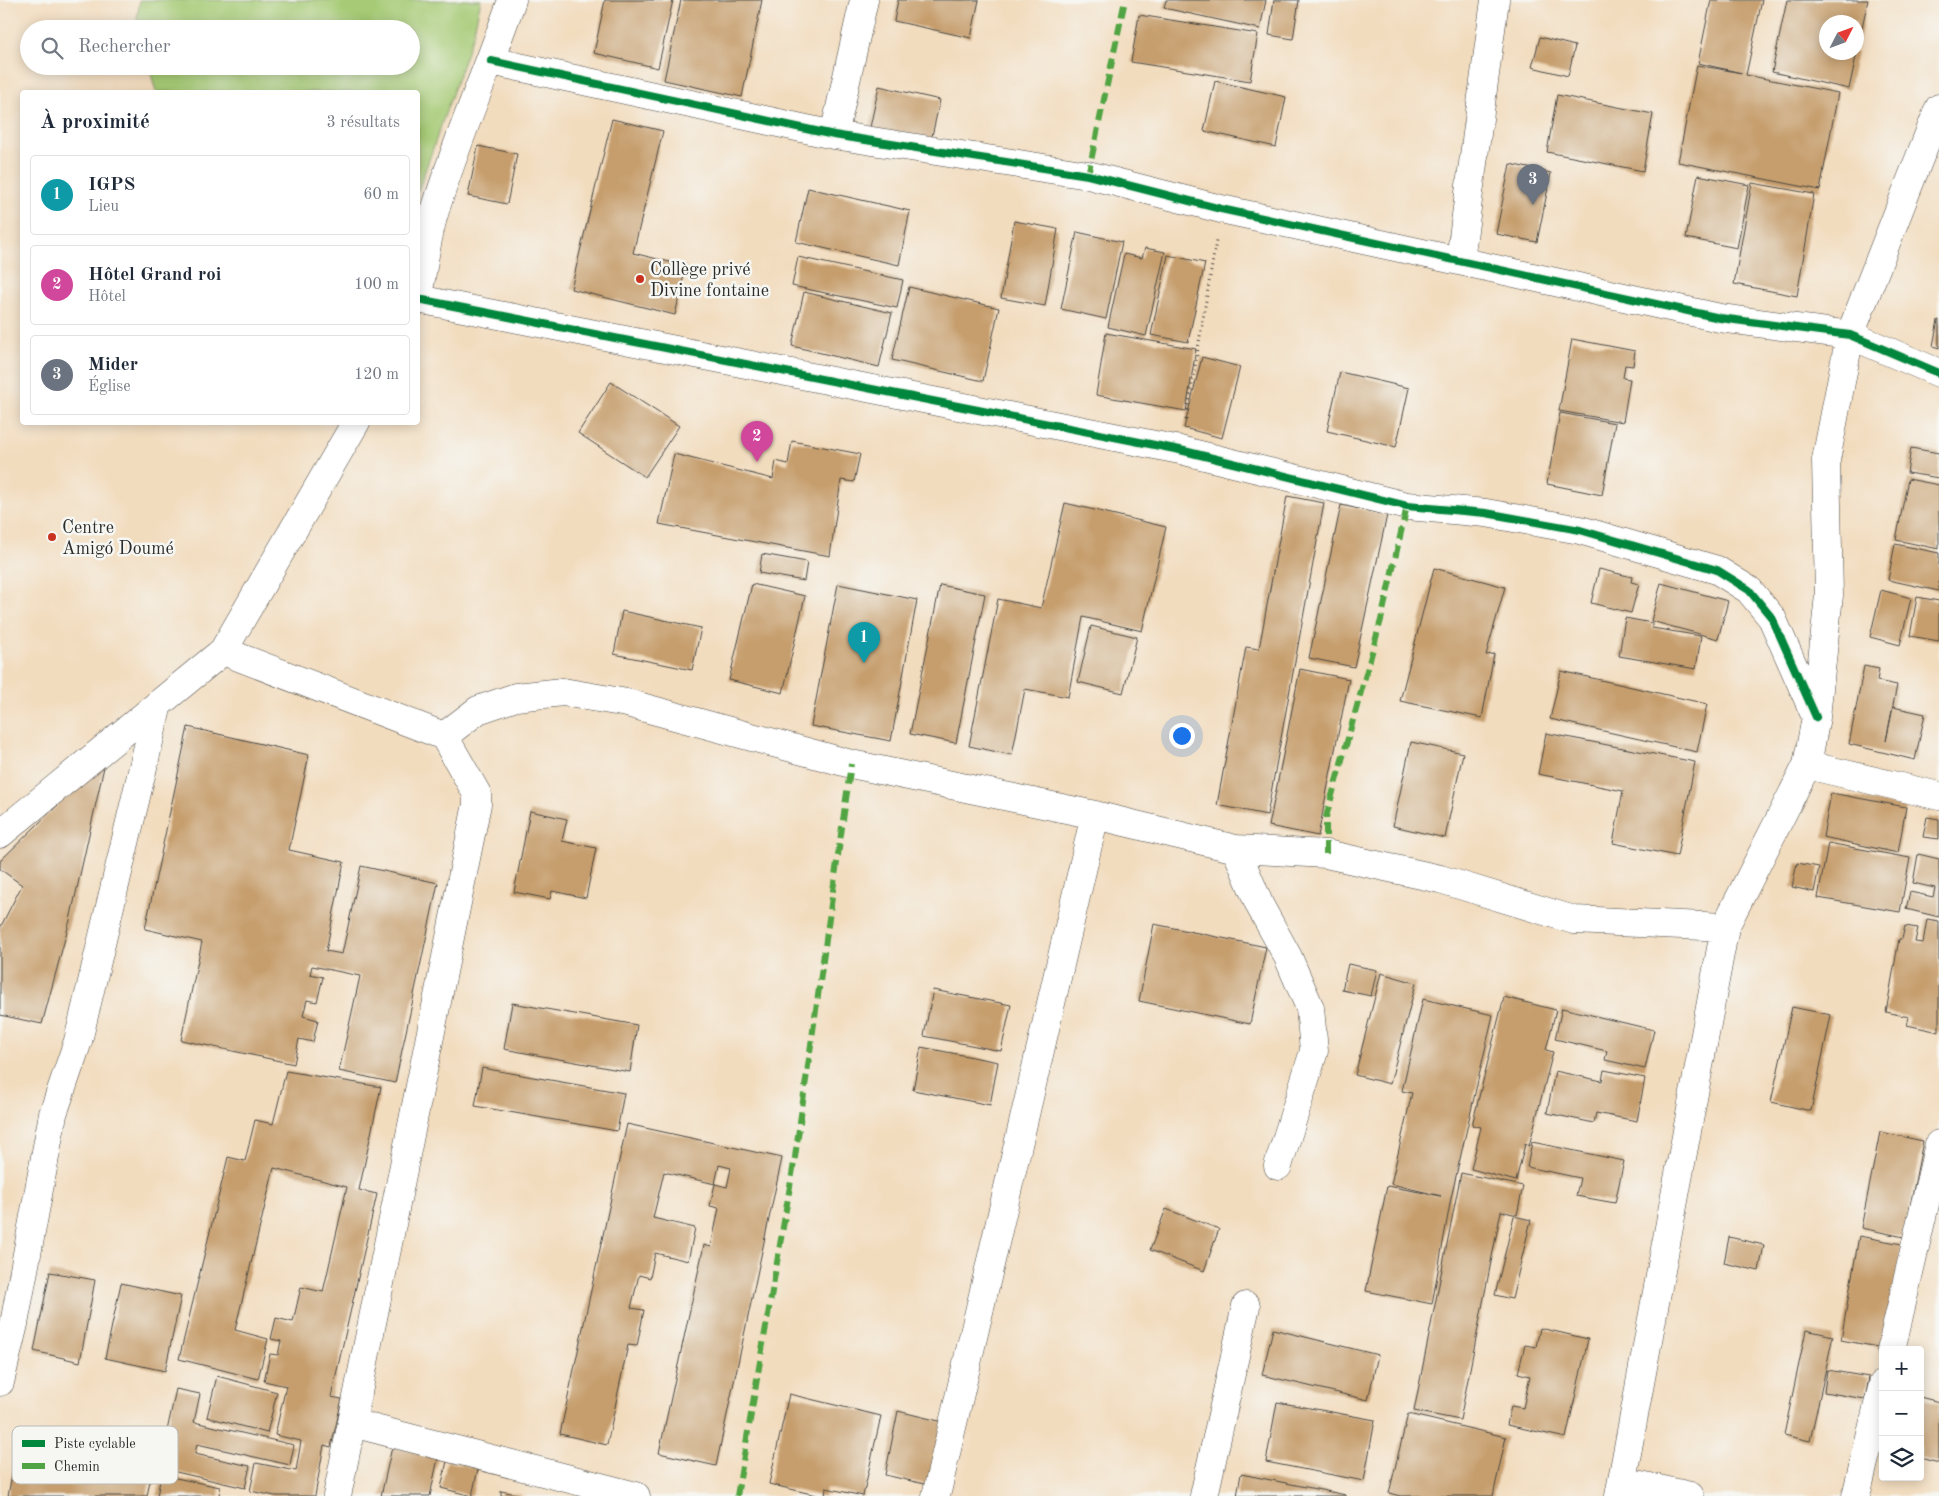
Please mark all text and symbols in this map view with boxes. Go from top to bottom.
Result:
north arrow [1819,15,1864,60]
search box [20,20,420,75]
icon: search [38,34,66,62]
text: Rechercher [78,38,171,57]
text: À proximité [40,112,150,133]
text: 3 résultats [326,115,400,131]
pin: 3 [1517,164,1549,205]
text: IGPS [88,176,135,195]
text: 1 [52,187,62,203]
text: 60 m [363,187,399,203]
text: Lieu [88,199,119,215]
place label: Collège privé Divine fontaine [650,261,769,300]
text: Hôtel Grand roi [88,266,221,285]
marker: Collège privé Divine fontaine [634,273,646,285]
text: 2 [52,277,62,293]
text: 100 m [354,277,399,293]
text: Hôtel [88,289,126,305]
text: Mider [88,356,138,375]
text: 3 [52,367,62,383]
text: 120 m [354,367,399,383]
text: Église [88,379,131,395]
pin: 2 [741,421,773,462]
place label: Centre Amigó Doumé [62,519,174,558]
marker: Centre Amigó Doumé [46,531,58,543]
pin: 1 [848,622,880,663]
your location [1169,723,1195,749]
map controls [1879,1346,1924,1481]
button: + [1879,1346,1924,1391]
button: − [1879,1391,1924,1436]
legend [12,1426,178,1484]
button: layers [1879,1436,1924,1481]
text: Piste cyclable [54,1437,136,1451]
text: Chemin [54,1460,100,1474]

